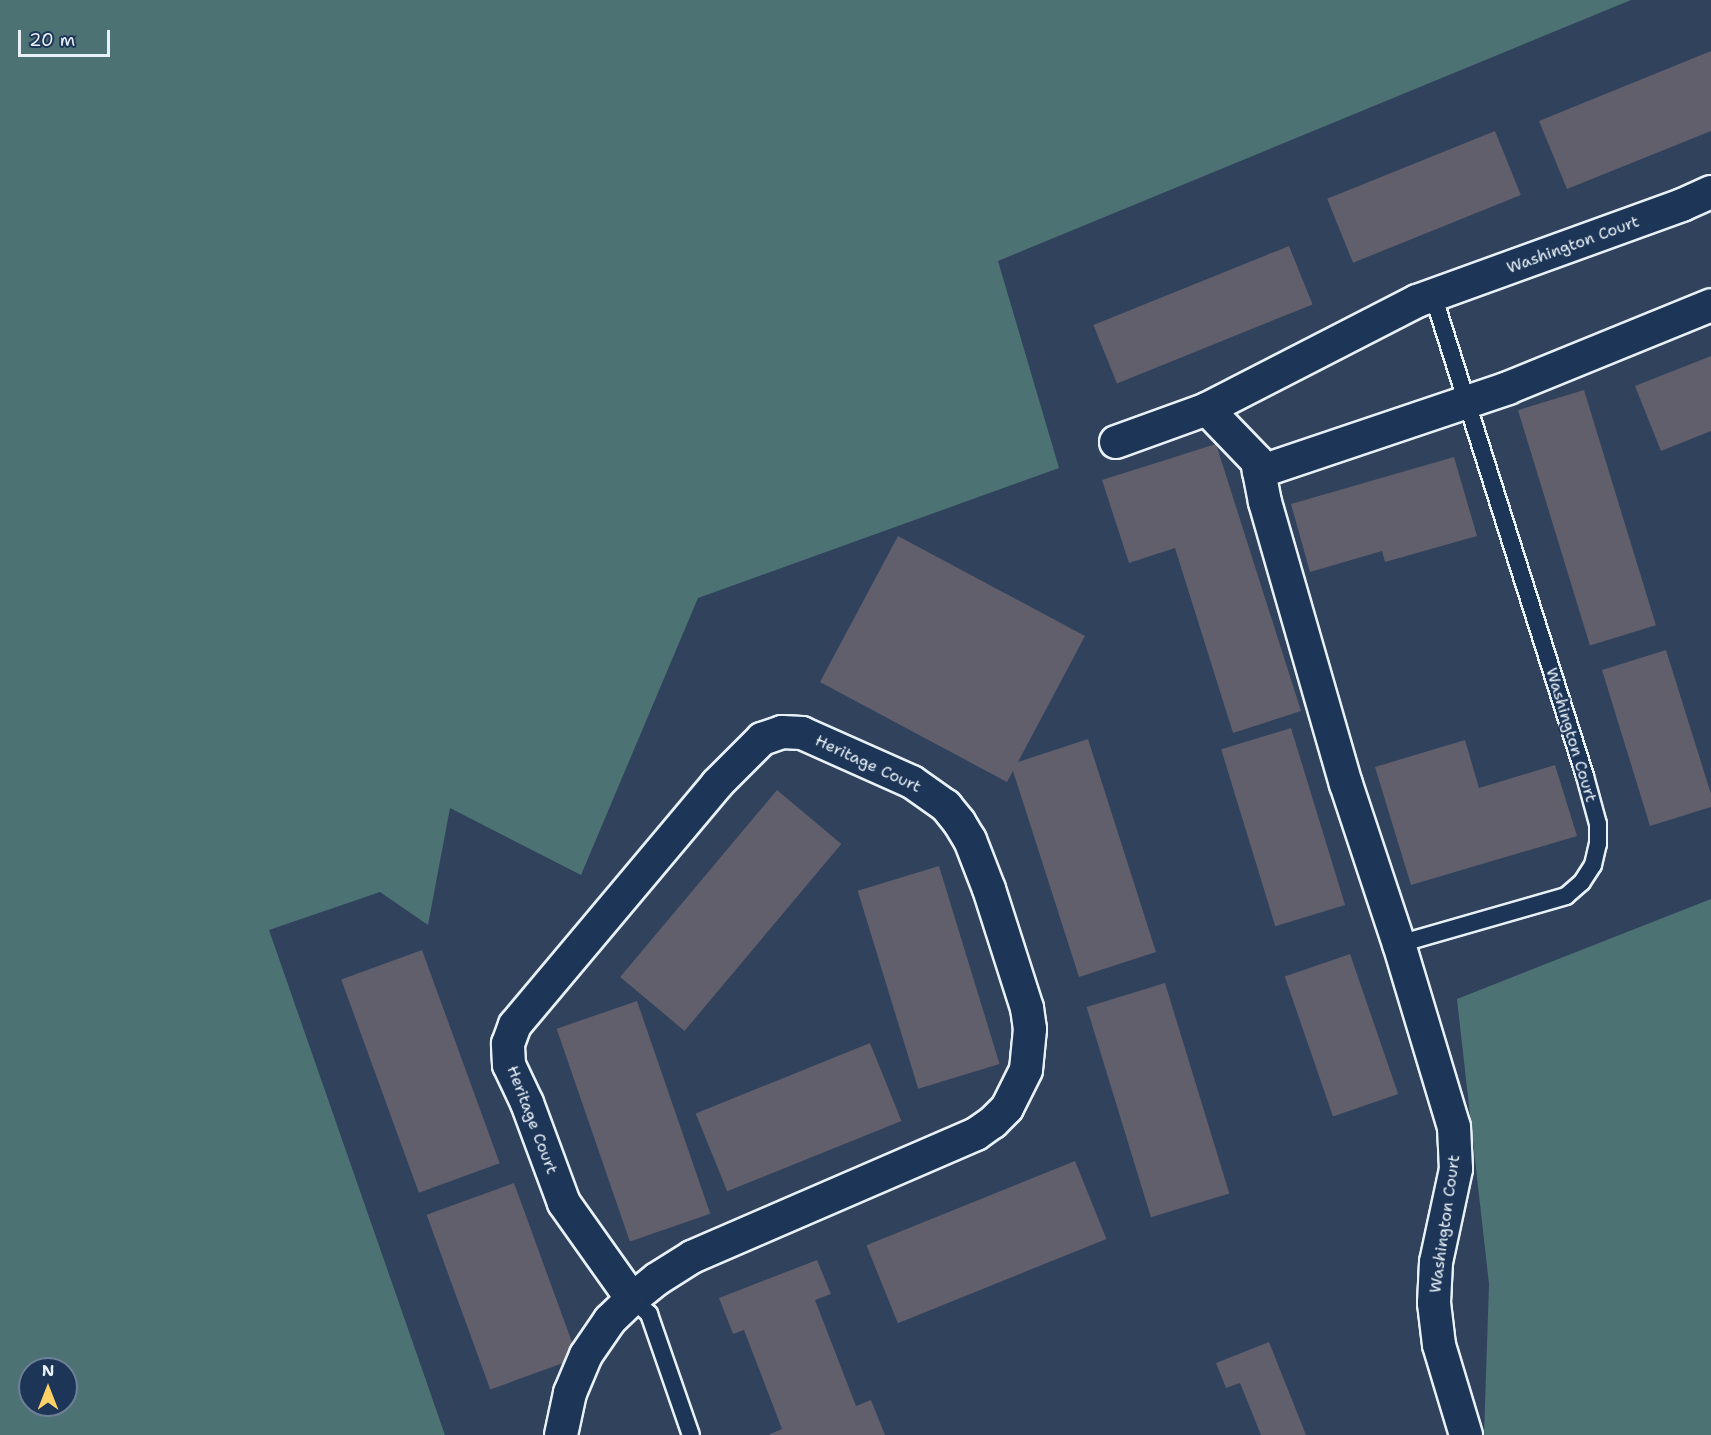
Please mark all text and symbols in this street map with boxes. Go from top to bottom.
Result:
scale bar [21,18,112,56]
text: 20 m [29,28,75,52]
street label: Washington Court [1504,212,1642,278]
street label: Washington Court [1541,666,1601,804]
street label: Heritage Court [812,731,924,797]
street label: Heritage Court [503,1063,561,1177]
street label: Washington Court [1426,1154,1464,1294]
north arrow [18,1357,78,1417]
text: N [42,1360,54,1381]

